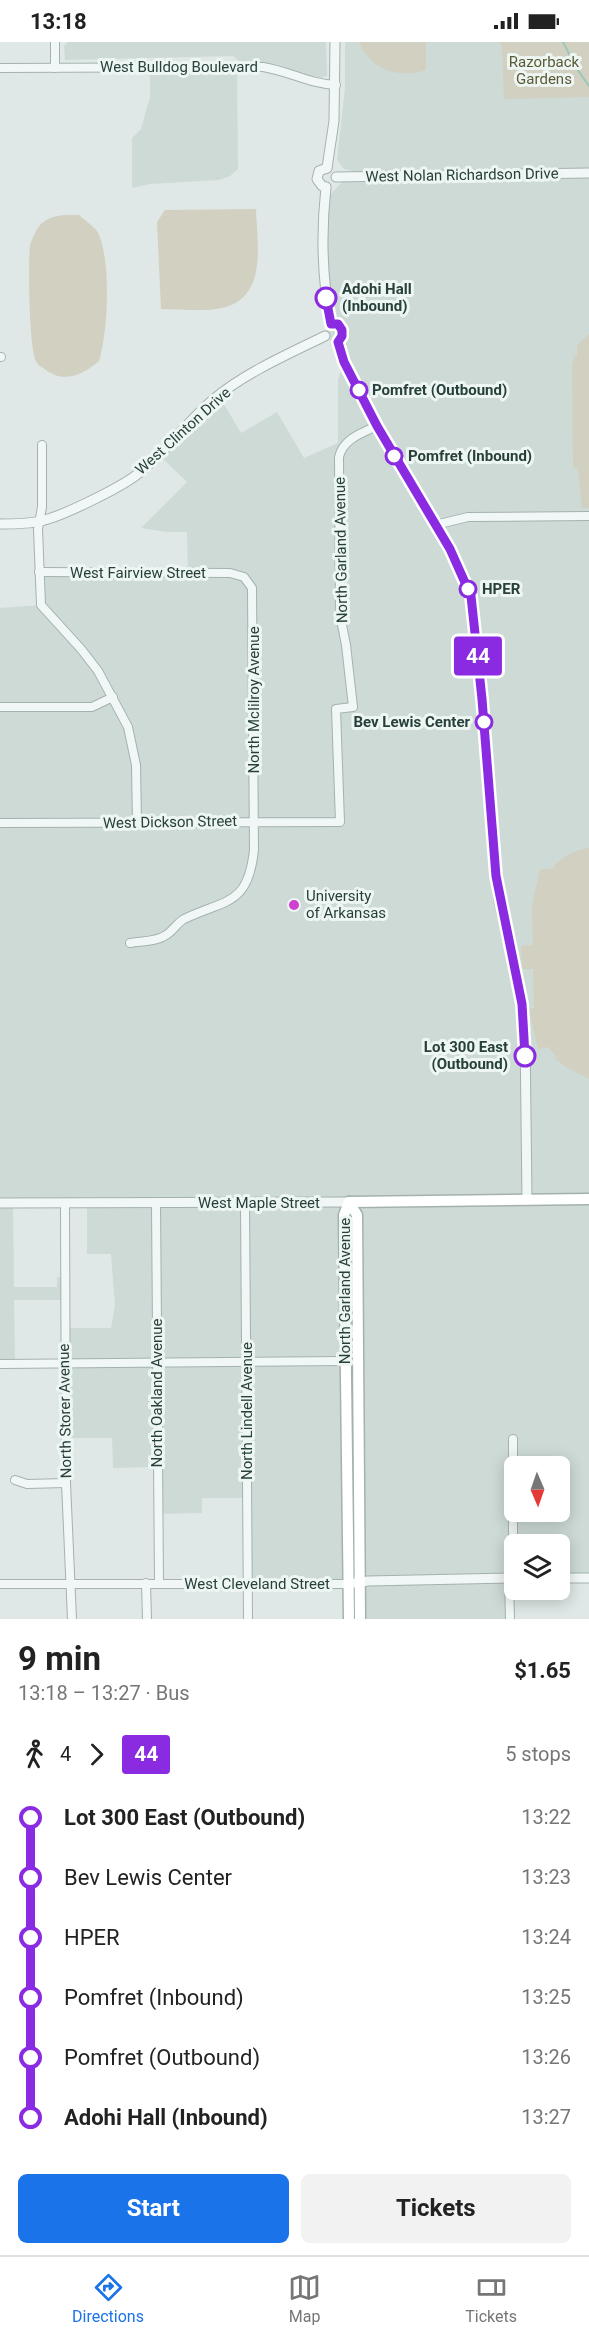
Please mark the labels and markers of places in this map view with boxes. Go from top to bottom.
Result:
place label: Adohi Hall (Inbound) [342,280,412,315]
marker: Adohi Hall (Inbound) [315,287,337,309]
marker: Pomfret (Outbound) [350,381,368,399]
place label: Pomfret (Outbound) [372,381,507,399]
marker: Pomfret (Inbound) [385,447,403,465]
place label: Pomfret (Inbound) [408,447,532,465]
marker: HPER [459,580,477,598]
place label: HPER [482,580,521,598]
place label: Bev Lewis Center [353,713,471,731]
marker: Bev Lewis Center [475,713,493,731]
place label: University of Arkansas [306,887,386,922]
marker: University of Arkansas [287,898,301,912]
place label: Lot 300 East (Outbound) [424,1038,508,1073]
marker: Lot 300 East (Outbound) [514,1045,536,1067]

